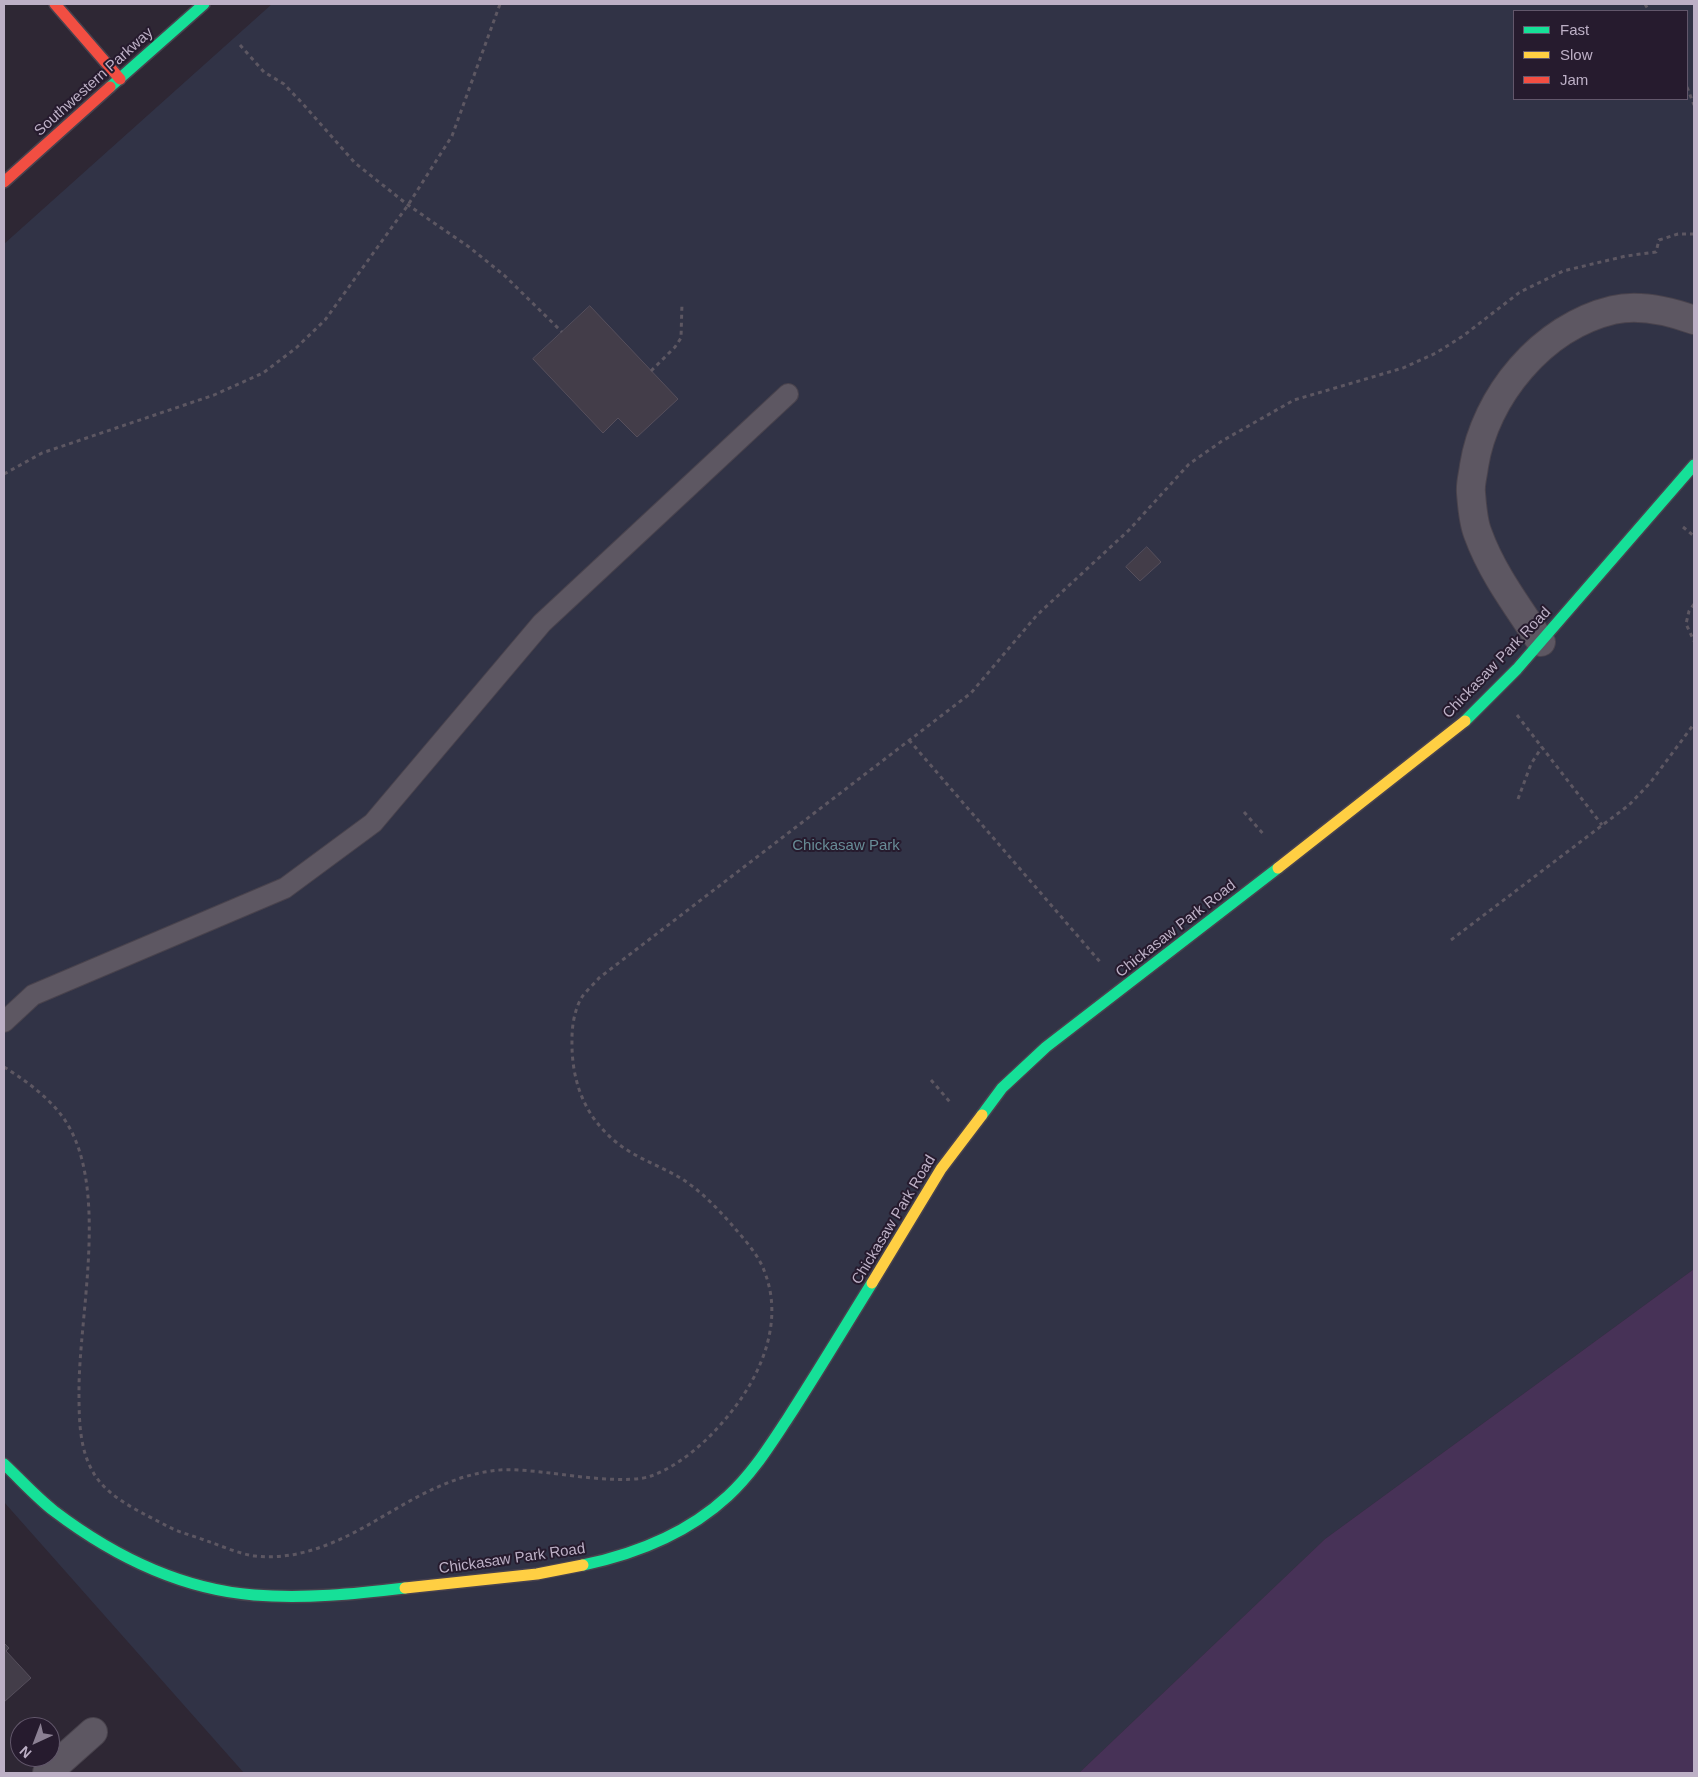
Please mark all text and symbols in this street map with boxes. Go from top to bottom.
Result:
legend [1513,10,1688,100]
text: Fast [1560,21,1589,38]
street label: Southwestern Parkway [31,24,157,140]
text: Slow [1560,46,1593,63]
text: Jam [1560,71,1588,88]
street label: Chickasaw Park Road [1439,604,1555,722]
park label: Chickasaw Park [792,837,900,855]
street label: Chickasaw Park Road [1112,876,1240,982]
street label: Chickasaw Park Road [848,1152,940,1288]
street label: Chickasaw Park Road [438,1540,586,1578]
north arrow [10,1717,60,1767]
text: N [16,1743,35,1762]

